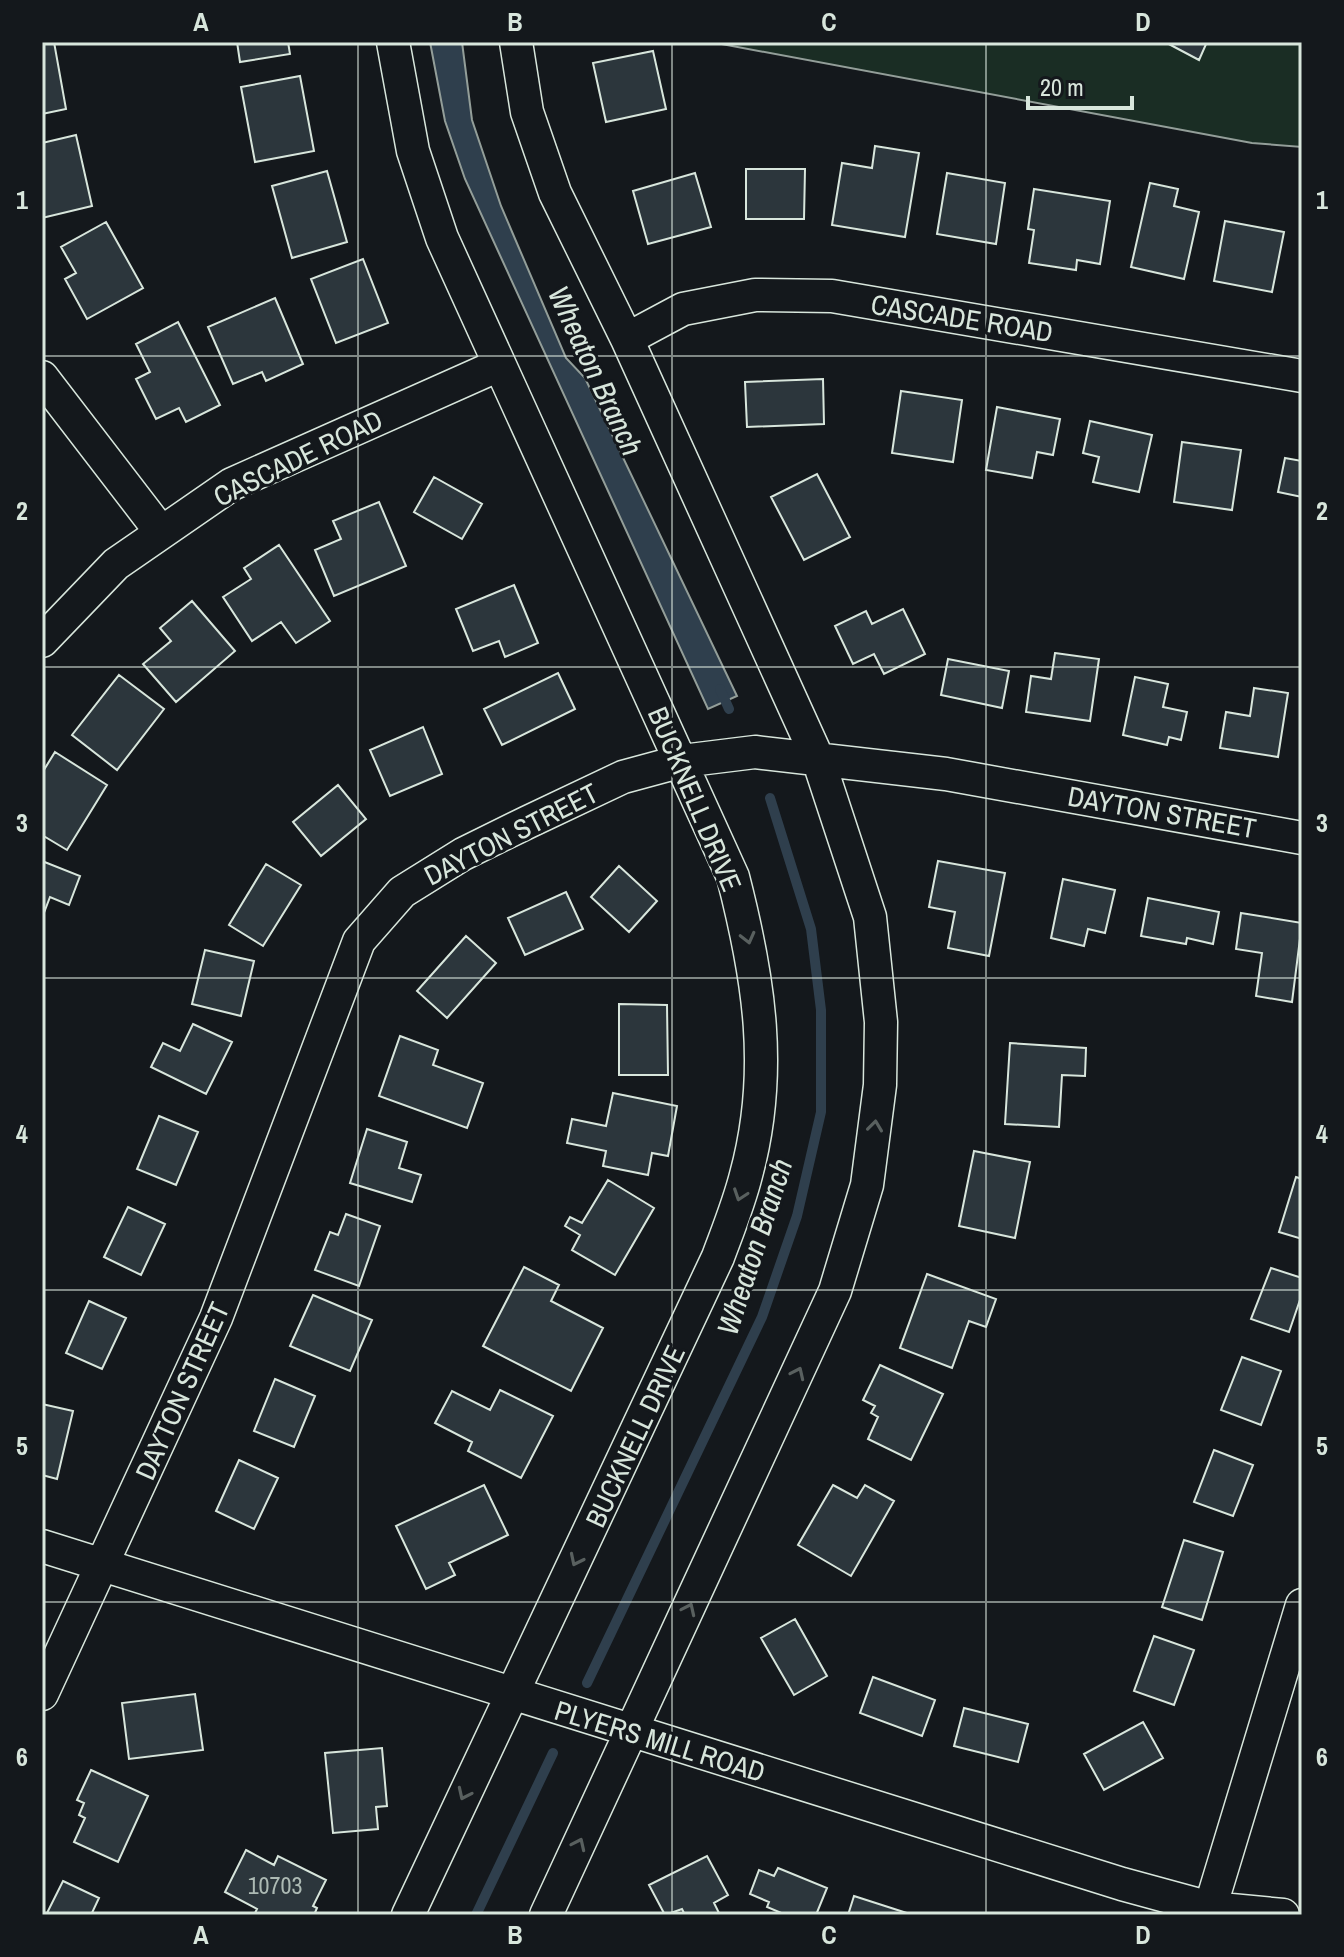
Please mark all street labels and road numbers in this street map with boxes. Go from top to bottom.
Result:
street label: CASCADE ROAD [868,285,1056,351]
street label: CASCADE ROAD [207,401,389,515]
street label: BUCKNELL DRIVE [639,701,751,897]
street label: DAYTON STREET [417,774,605,894]
street label: DAYTON STREET [1065,777,1259,847]
street label: DAYTON STREET [126,1296,238,1486]
street label: BUCKNELL DRIVE [576,1339,694,1533]
street label: PLYERS MILL ROAD [550,1691,770,1791]

